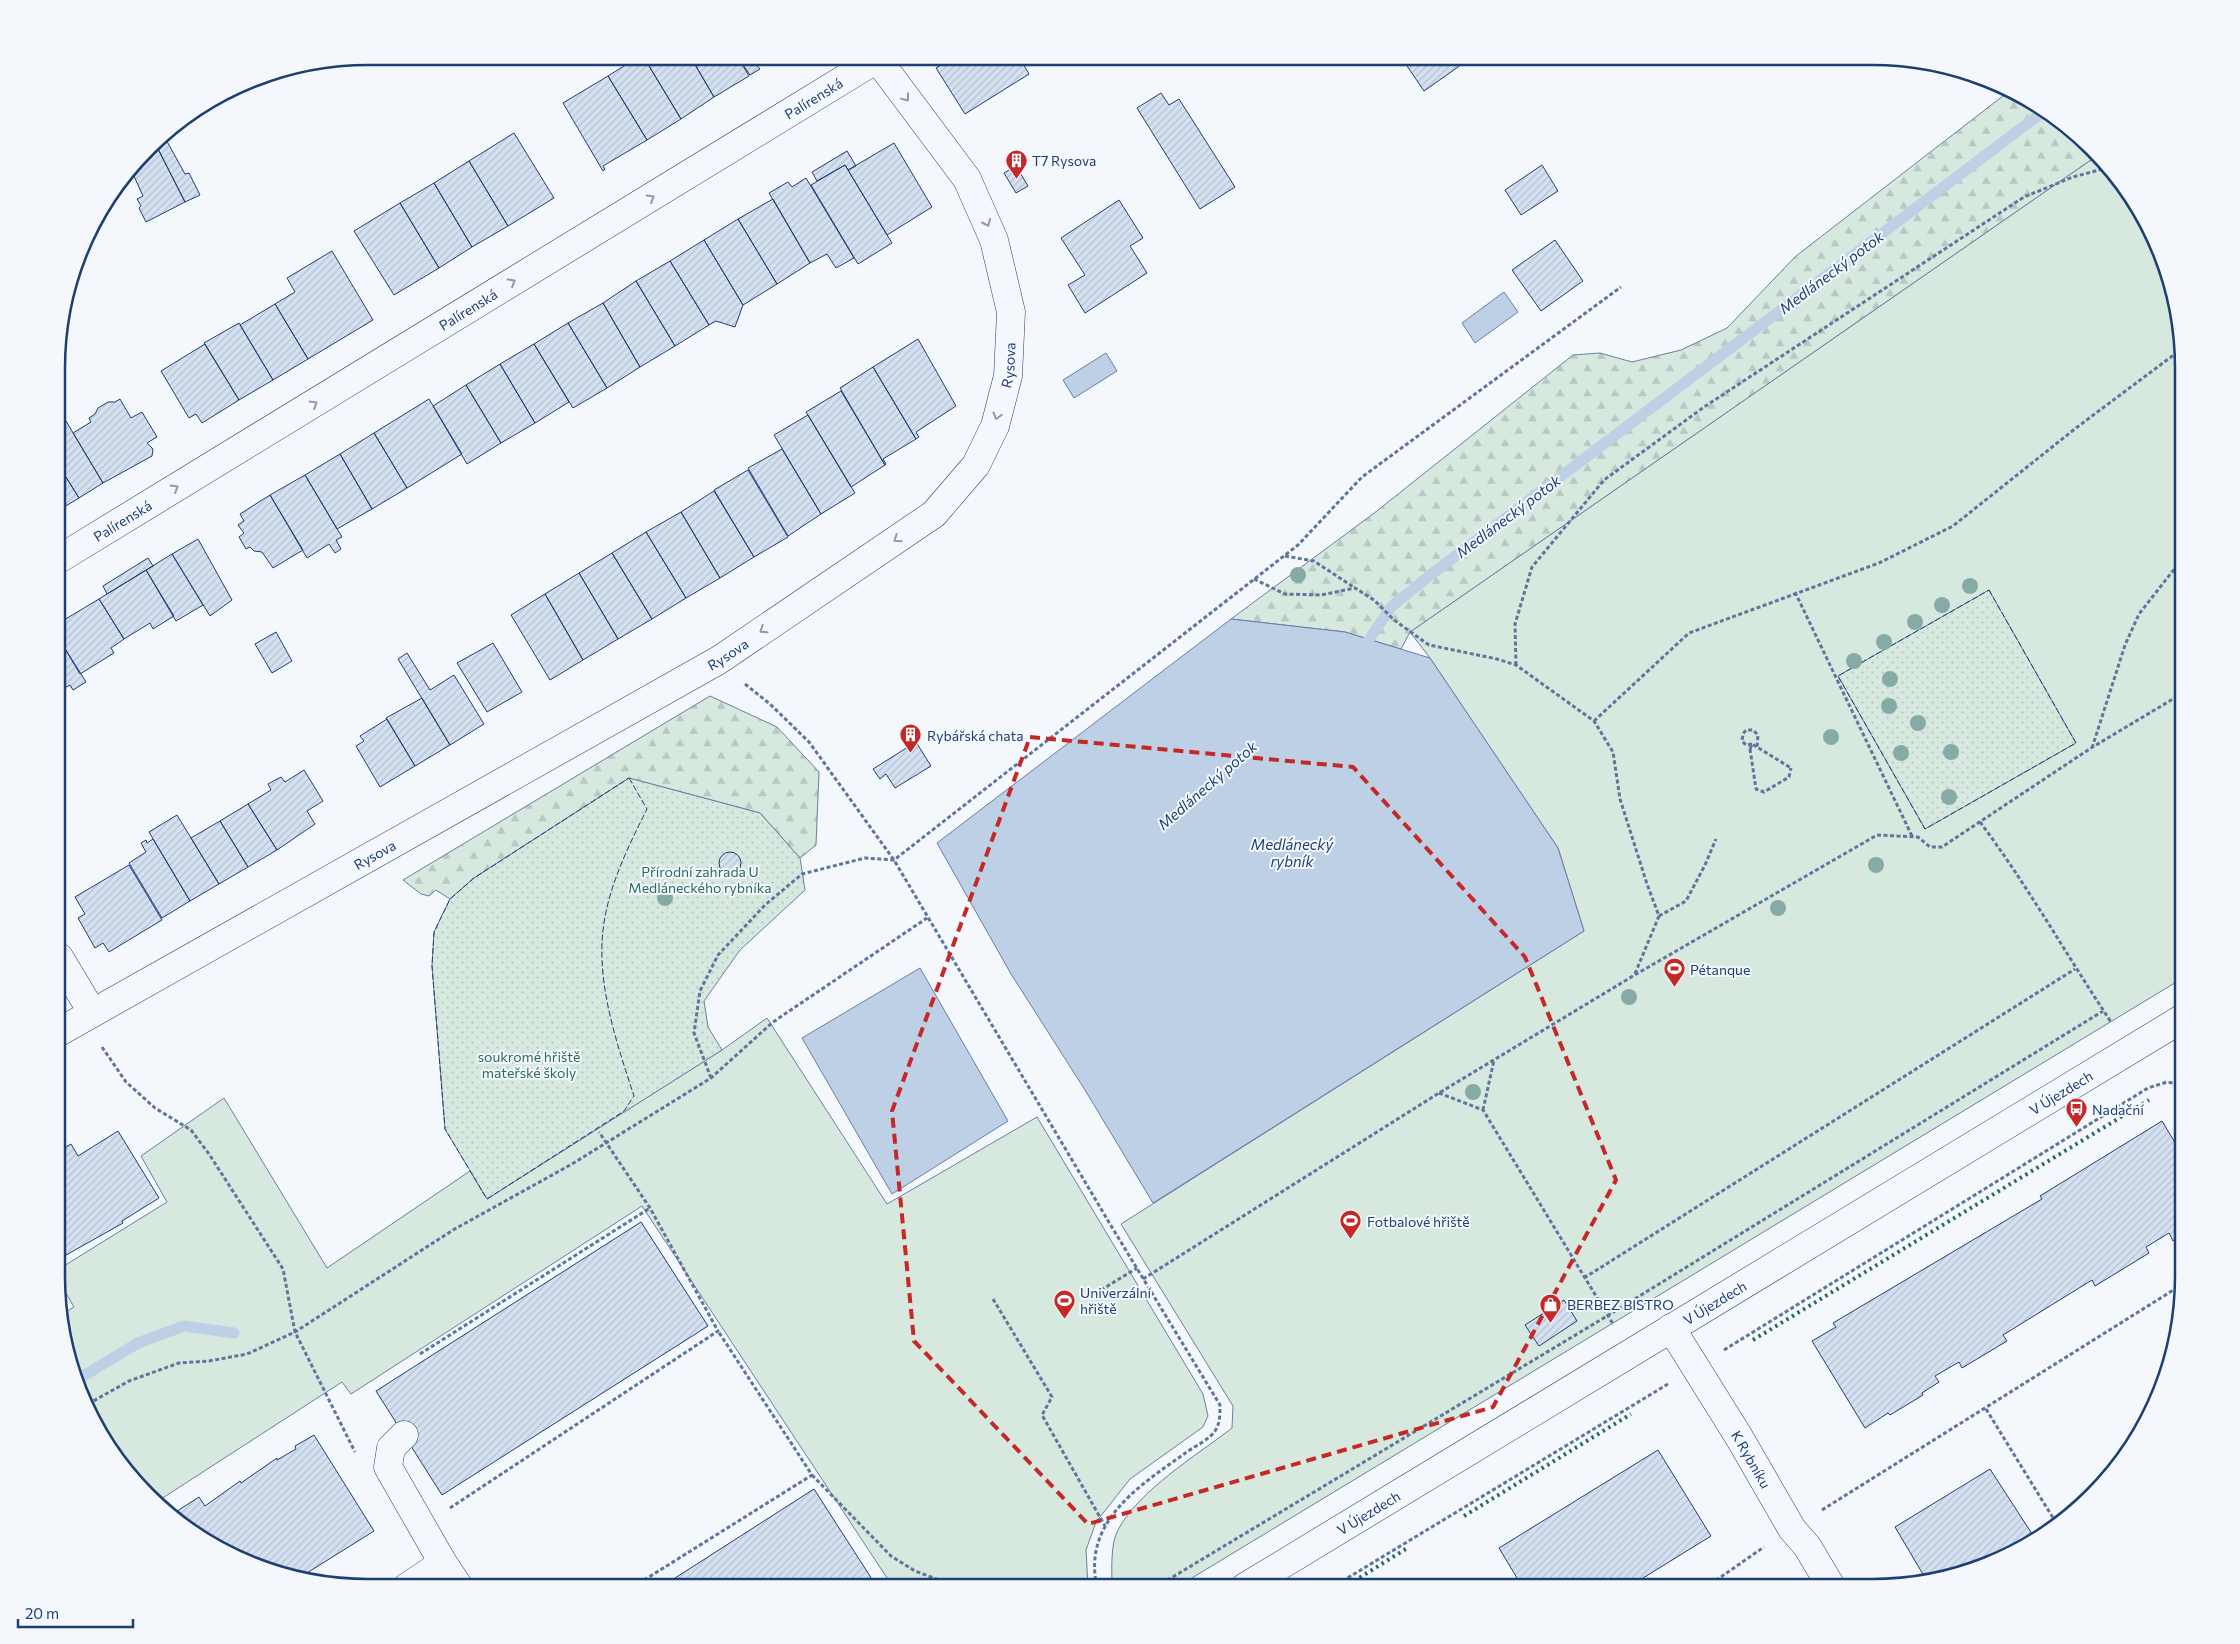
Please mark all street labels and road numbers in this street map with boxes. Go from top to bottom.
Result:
street label: Palírenská [781,74,846,122]
street label: Palírenská [435,285,500,333]
street label: Rysova [997,342,1018,390]
street label: Palírenská [90,496,154,545]
street label: Rysova [704,634,751,673]
street label: Rysova [350,836,398,873]
street label: V Újezdech [2026,1067,2095,1118]
street label: V Újezdech [1680,1277,1749,1328]
street label: K Rybníku [1728,1427,1775,1491]
street label: V Újezdech [1333,1487,1403,1538]

